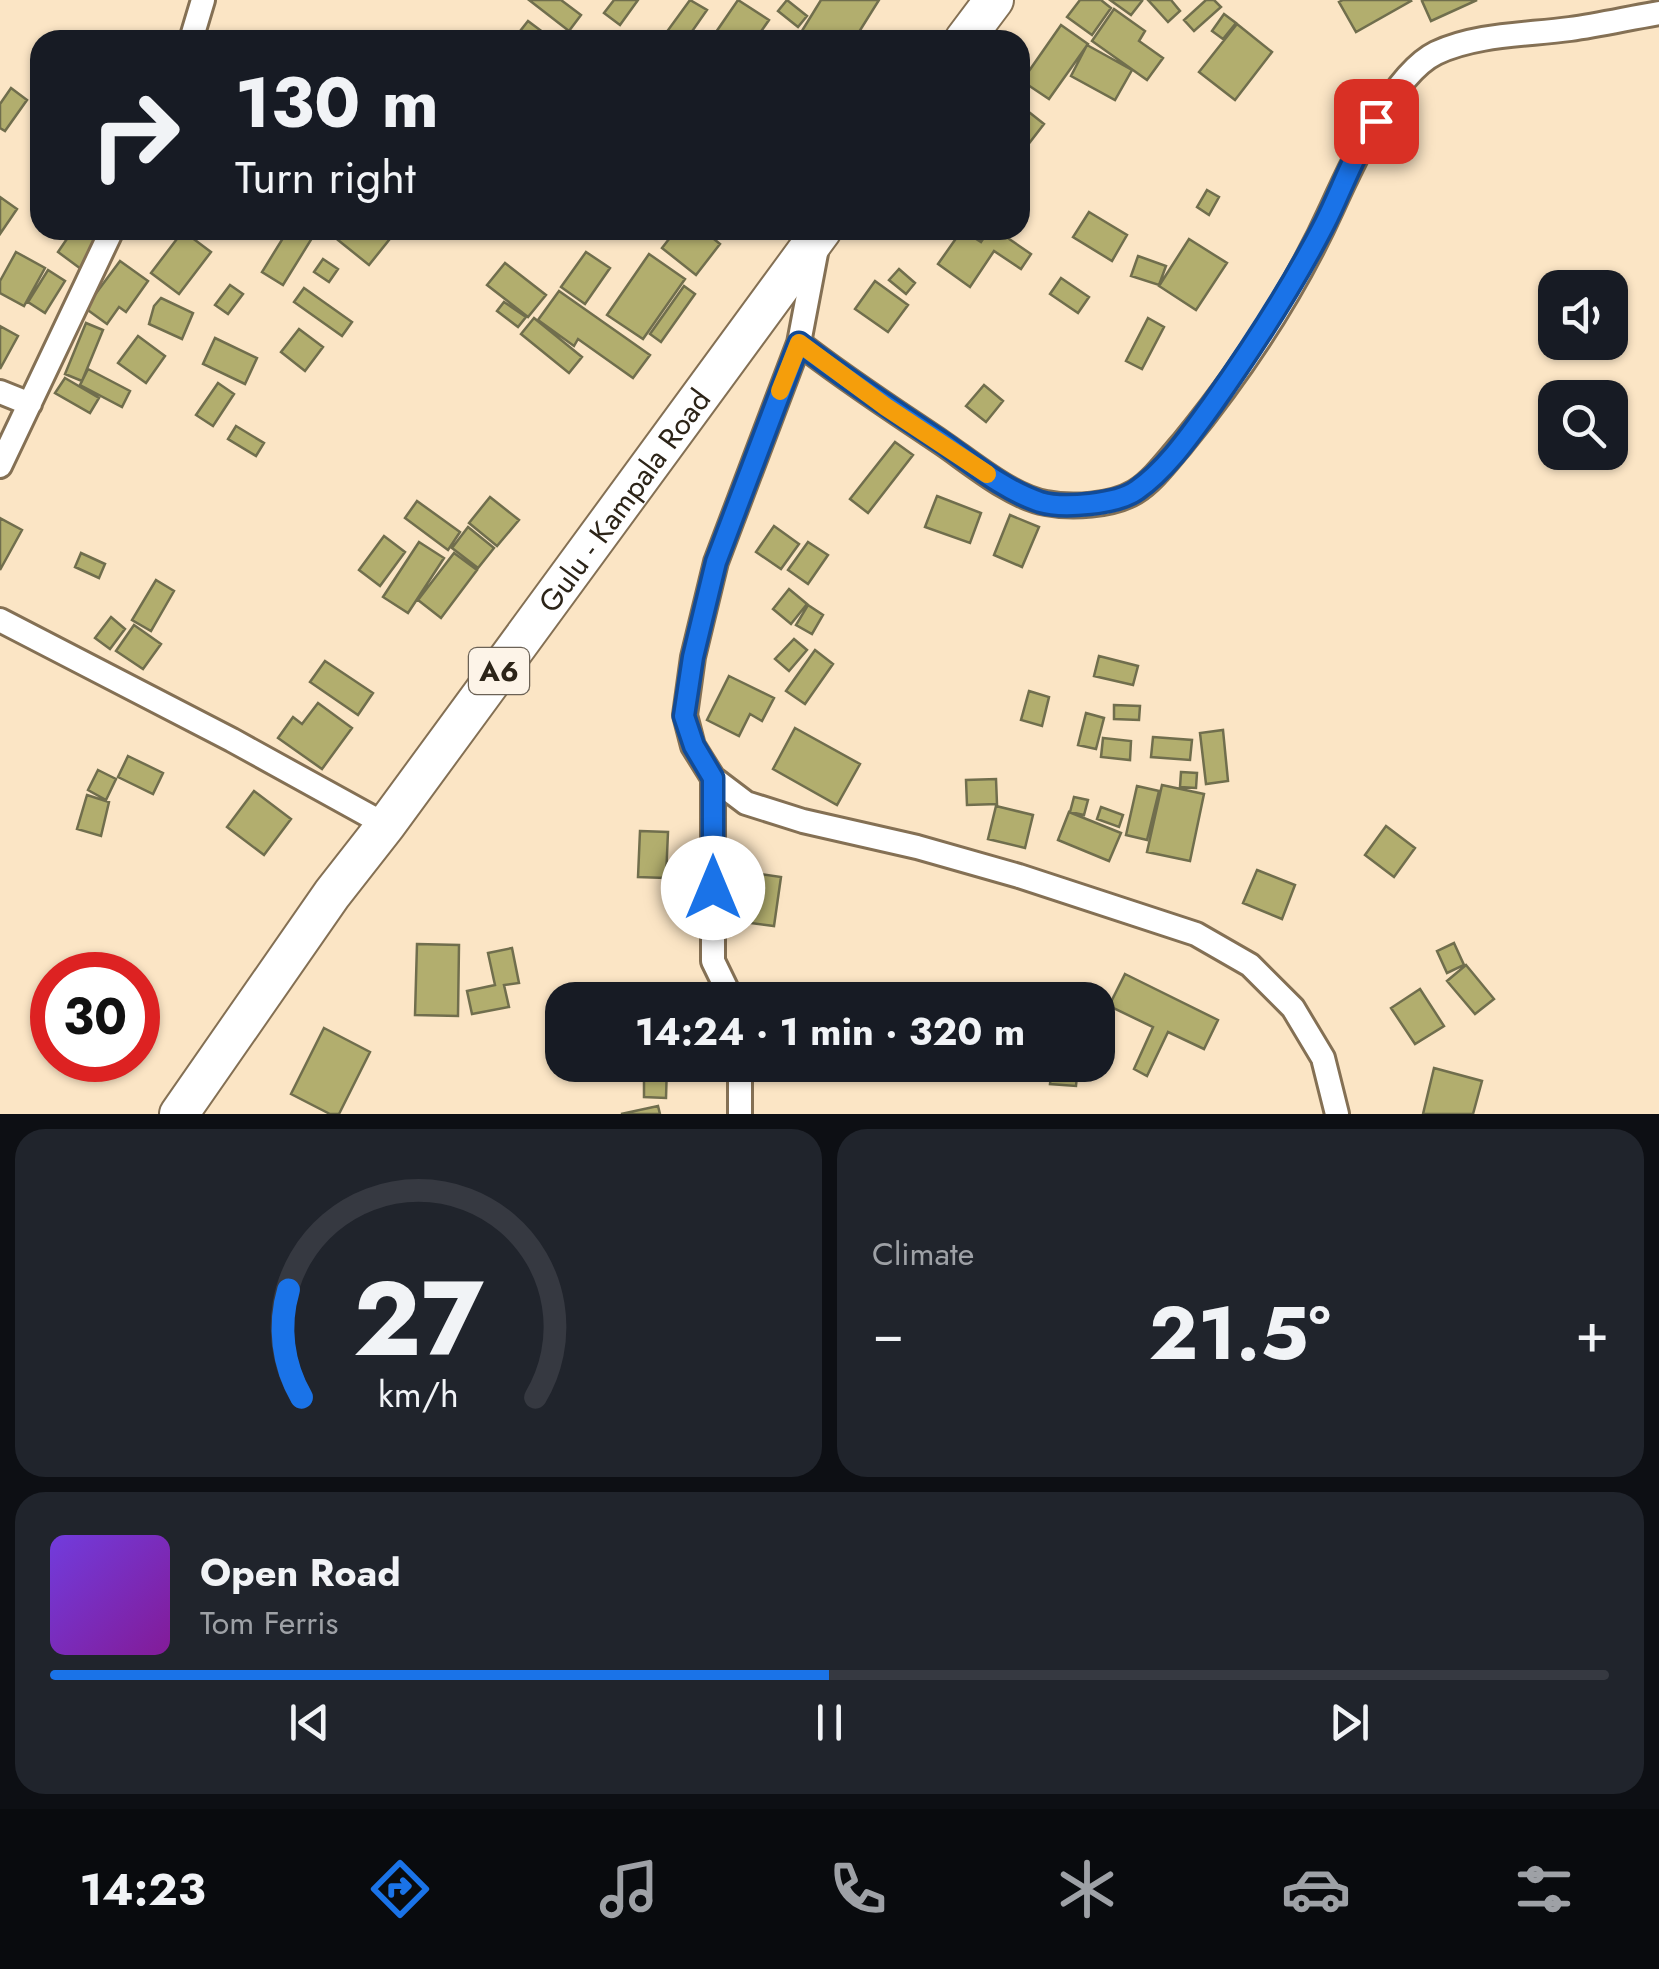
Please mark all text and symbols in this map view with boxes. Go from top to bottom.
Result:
text: 130 m [235,52,439,153]
icon: right [70,70,200,200]
pin [1334,79,1419,164]
icon: arrive [1349,94,1404,149]
text: Turn right [235,145,416,210]
map controls [1538,270,1628,470]
button: sound [1538,270,1628,360]
street label: Gulu - Kampala Road [527,380,720,621]
button: search [1538,380,1628,470]
road number: A6 [469,648,529,694]
position arrow [661,836,765,940]
speed limit sign: 30 [30,952,160,1082]
text: 14:24 · 1 min · 320 m [635,1004,1025,1059]
text: Climate [872,1231,974,1277]
text: 27 [353,1244,484,1394]
text: 21.5° [1149,1279,1331,1387]
text: − [872,1293,904,1373]
text: + [1575,1293,1609,1373]
text: km/h [378,1369,459,1420]
text: Open Road [200,1545,401,1600]
text: Tom Ferris [200,1600,338,1646]
icon: previous [282,1695,337,1750]
icon: pause [802,1695,857,1750]
icon: next [1322,1695,1377,1750]
icon: directions [365,1854,435,1924]
icon: music [594,1854,664,1924]
icon: phone [823,1854,893,1924]
icon: climate [1052,1854,1122,1924]
icon: car [1281,1854,1351,1924]
icon: filters [1509,1854,1579,1924]
text: 14:23 [79,1857,206,1922]

